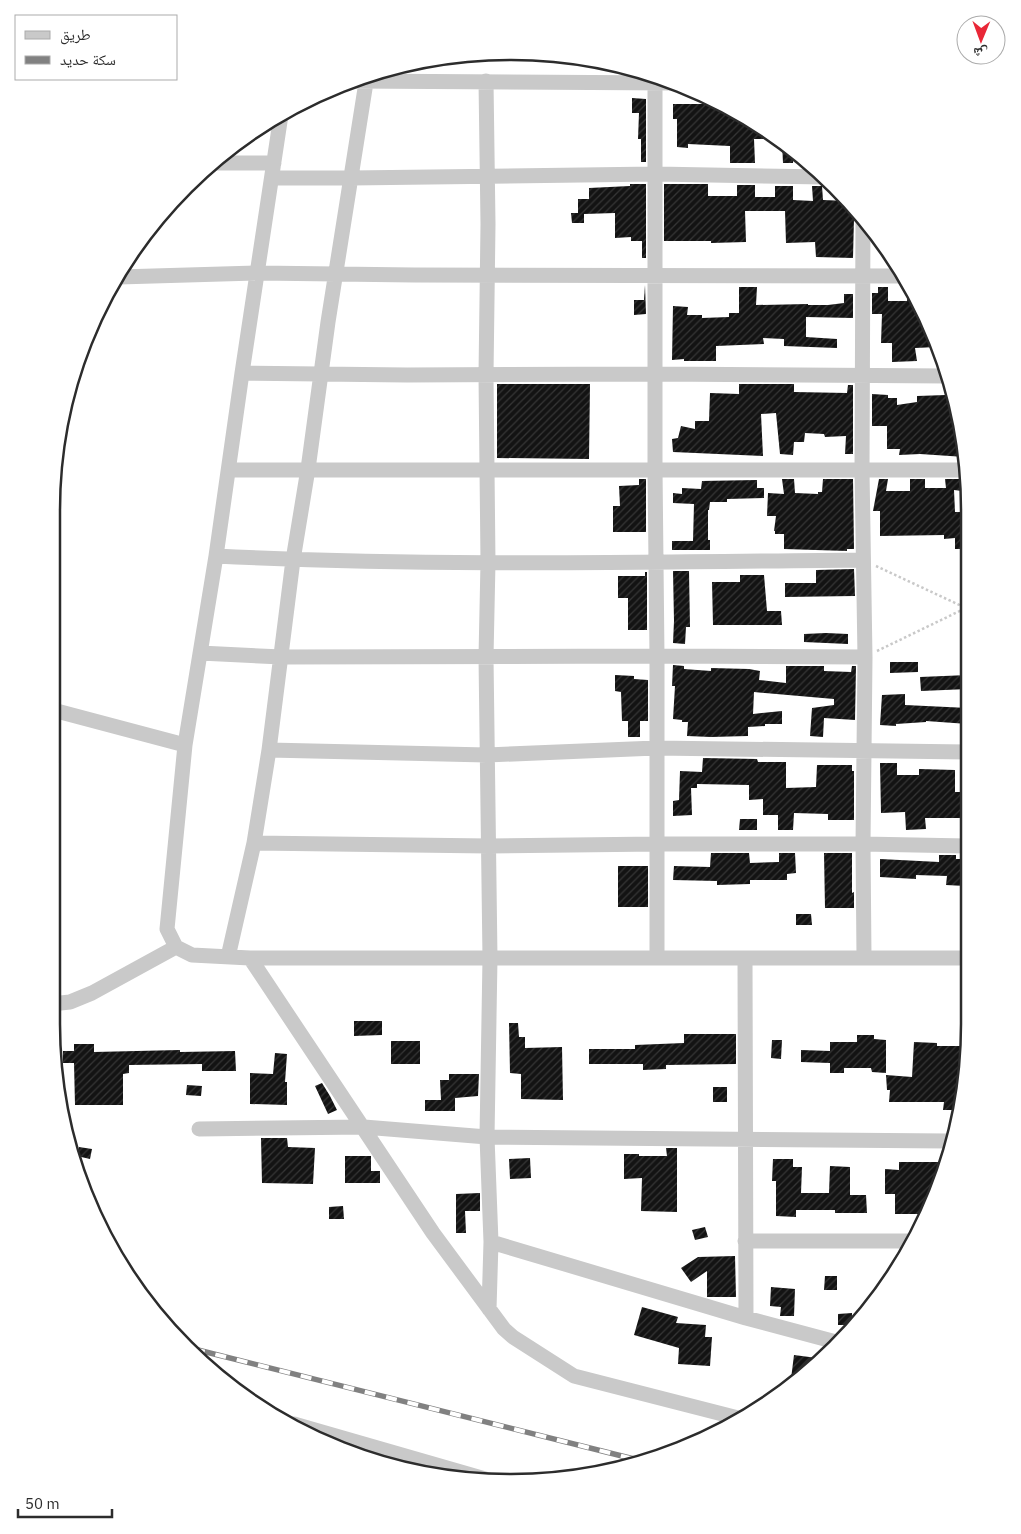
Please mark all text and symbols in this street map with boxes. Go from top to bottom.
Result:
legend [15,15,178,80]
north arrow [956,15,1006,65]
text: طريق [60,25,91,45]
text: ش [973,44,988,62]
text: سكة حديد [60,50,116,69]
scale bar [18,1486,111,1518]
text: 50 m [25,1494,60,1513]

